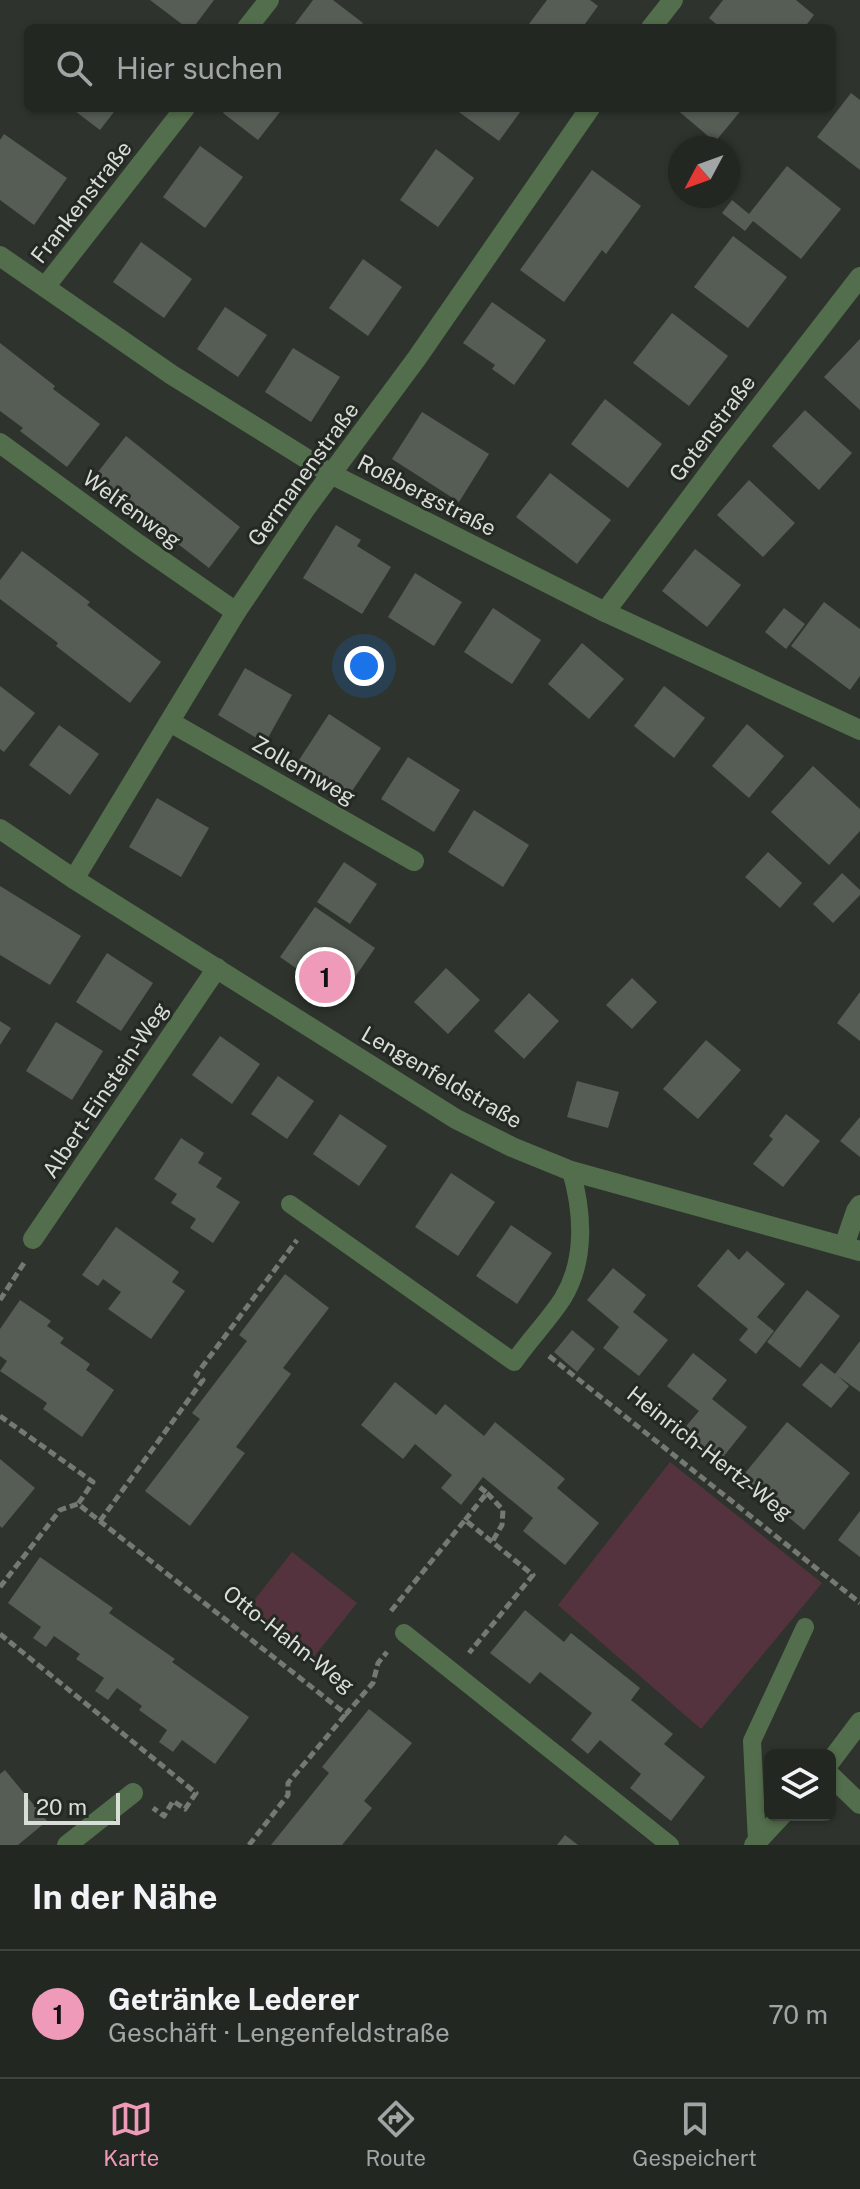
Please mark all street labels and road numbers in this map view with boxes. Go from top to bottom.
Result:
street label: Frankenstraße [25,136,137,268]
street label: Gotenstraße [664,370,760,486]
street label: Germanenstraße [242,397,364,551]
street label: Roßbergstraße [353,449,501,541]
street label: Welfenweg [78,465,186,553]
street label: Zollernweg [248,730,360,810]
street label: Albert-Einstein-Weg [37,997,173,1183]
street label: Lengenfeldstraße [357,1020,527,1134]
street label: Heinrich-Hertz-Weg [622,1380,798,1526]
street label: Otto-Hahn-Weg [218,1580,360,1698]

